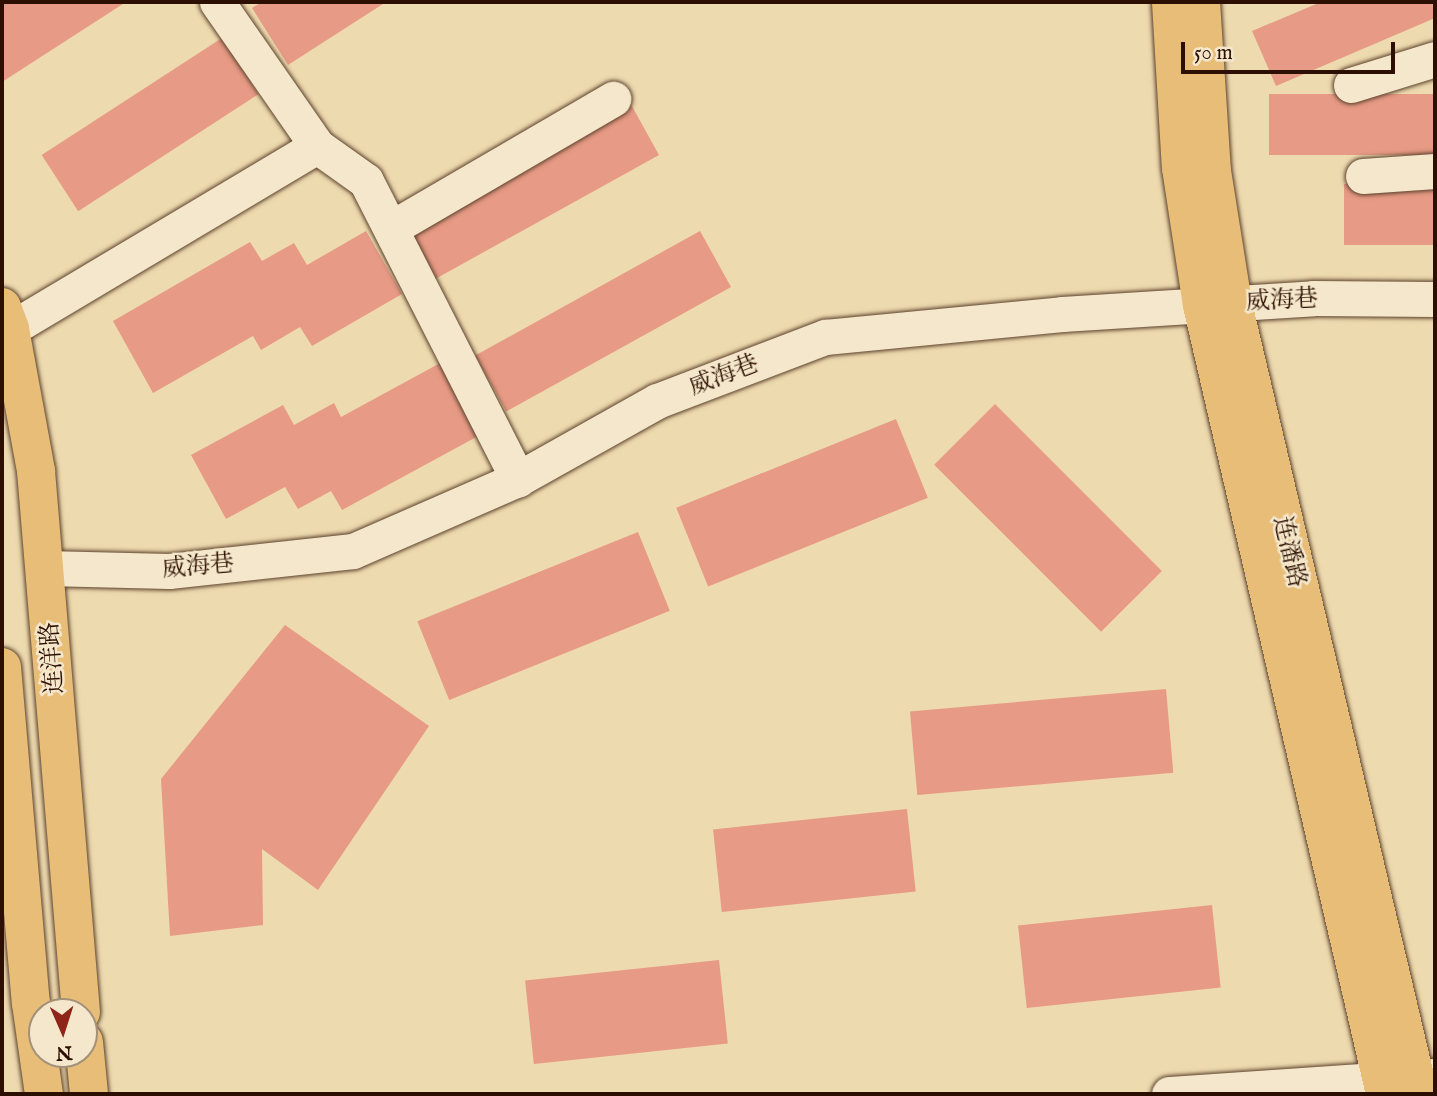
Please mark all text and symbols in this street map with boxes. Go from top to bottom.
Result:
scale bar [1185,28,1398,72]
text: 50 m [1194,40,1233,67]
street label: 威海巷 [1245,285,1319,317]
street label: 威海巷 [685,350,763,402]
street label: 连潘路 [1267,514,1311,590]
street label: 威海巷 [161,550,235,584]
street label: 连洋路 [36,621,70,695]
north arrow [28,998,98,1068]
text: N [55,1040,73,1064]

